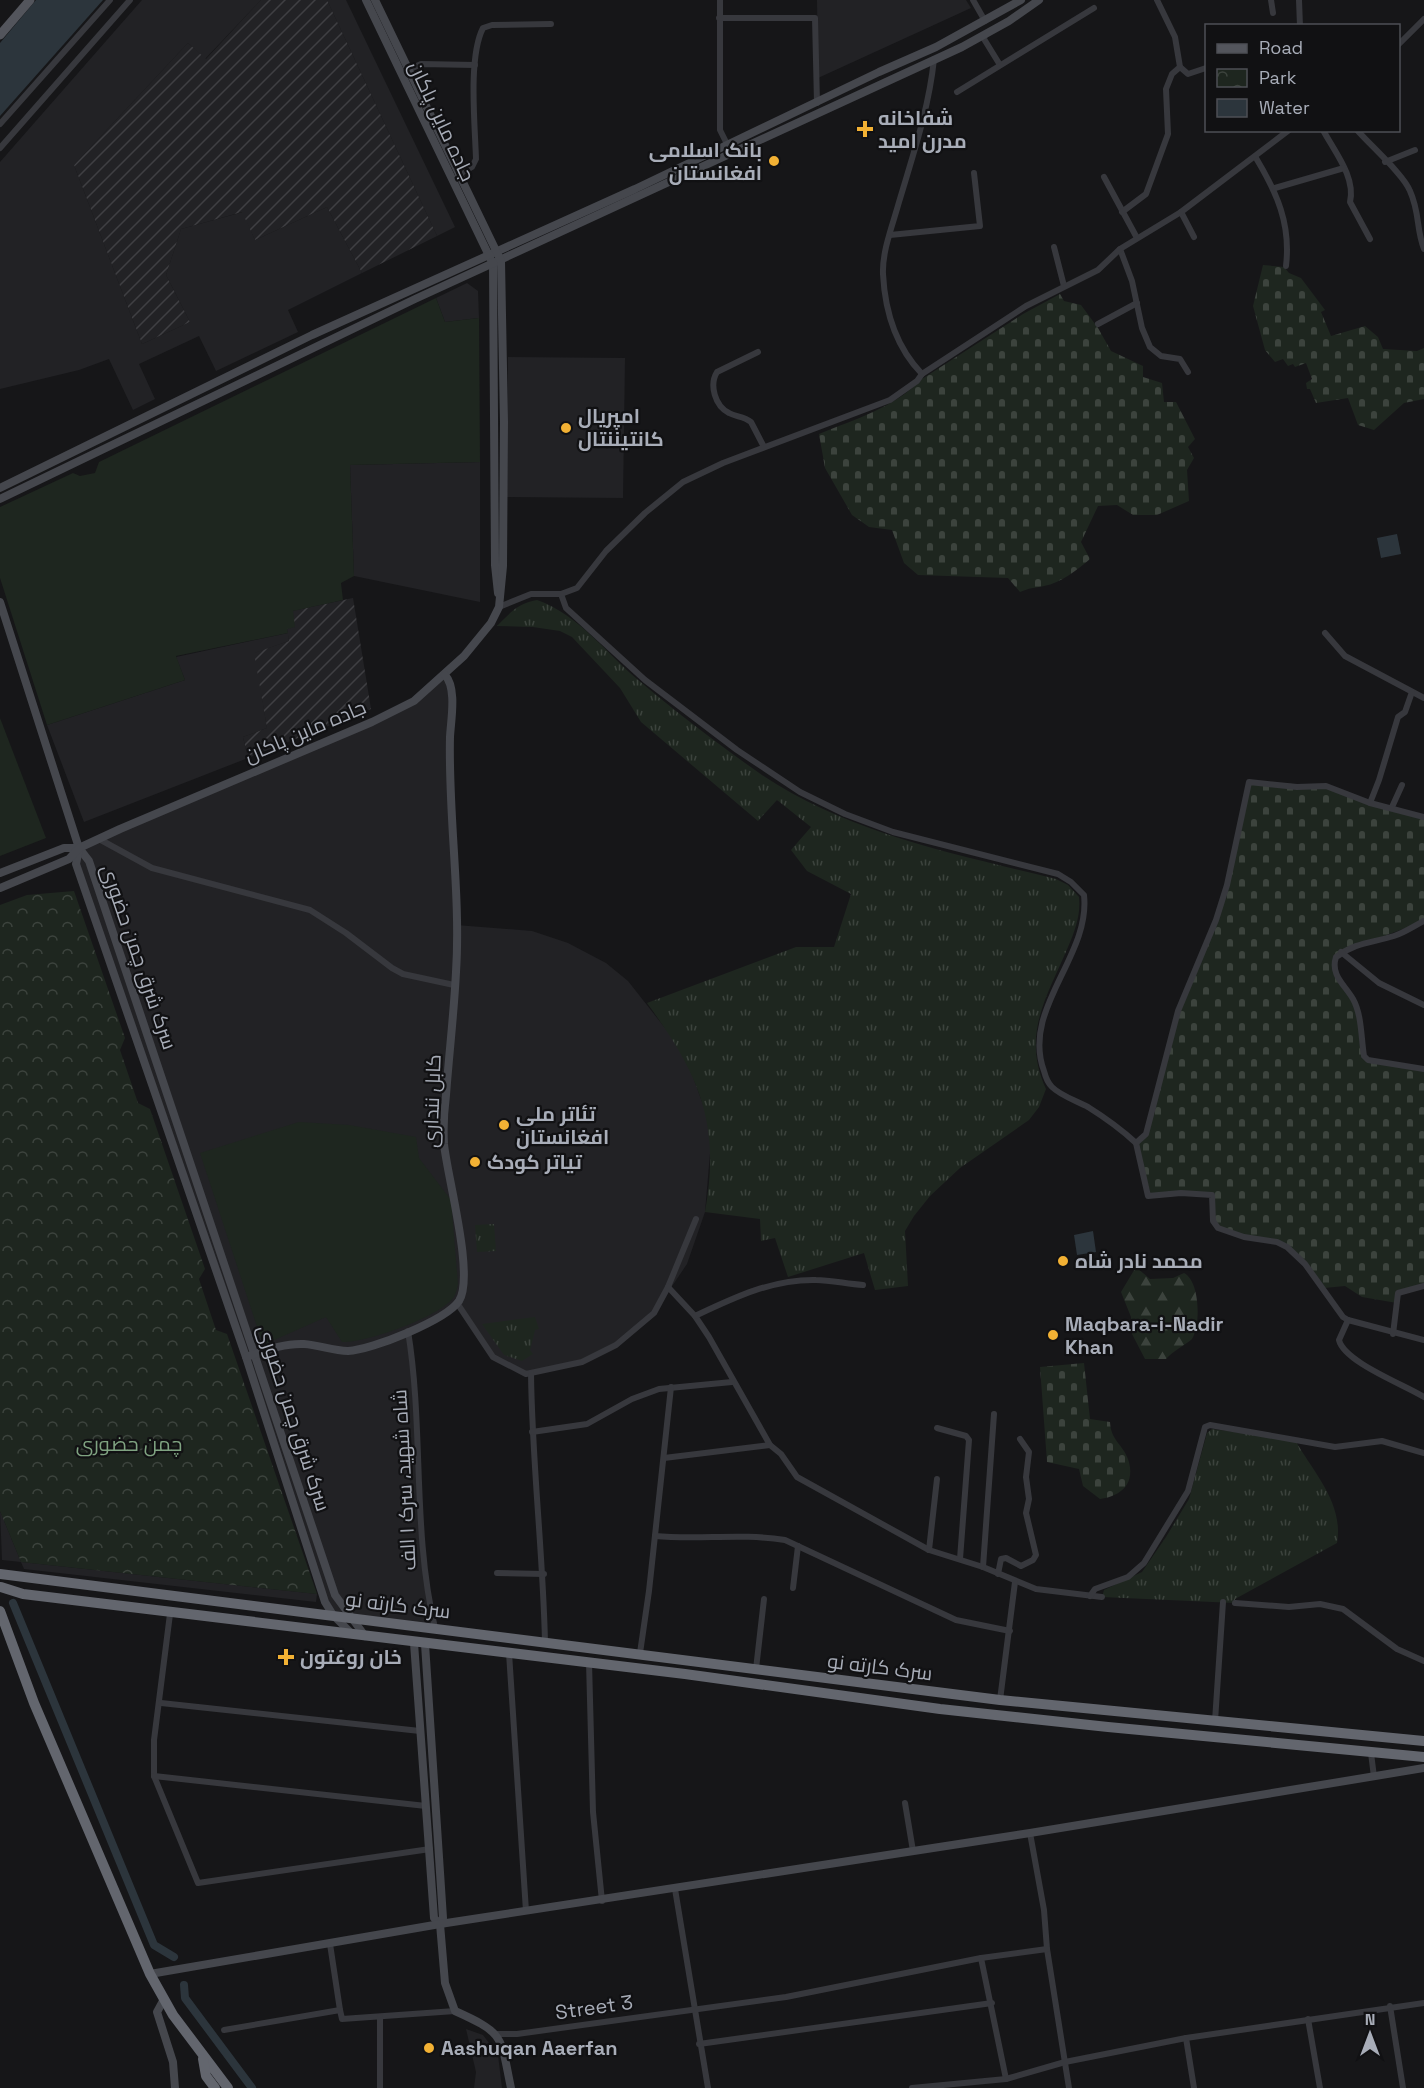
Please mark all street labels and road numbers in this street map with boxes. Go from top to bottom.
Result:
street label: جاده ماین پاکان [403,57,481,185]
street label: جاده ماین پاکان [240,694,370,768]
street label: سرک شرق چمن حضوری [95,861,183,1053]
street label: کابل ننداری [417,1054,447,1148]
street label: سرک شرق چمن حضوری [252,1322,336,1514]
street label: شاه شهید، سرک ۱ الف [386,1389,422,1571]
street label: سرک کارته نو [344,1586,452,1624]
street label: سرک کارته نو [826,1648,934,1686]
street label: Street 3 [553,1989,635,2025]

